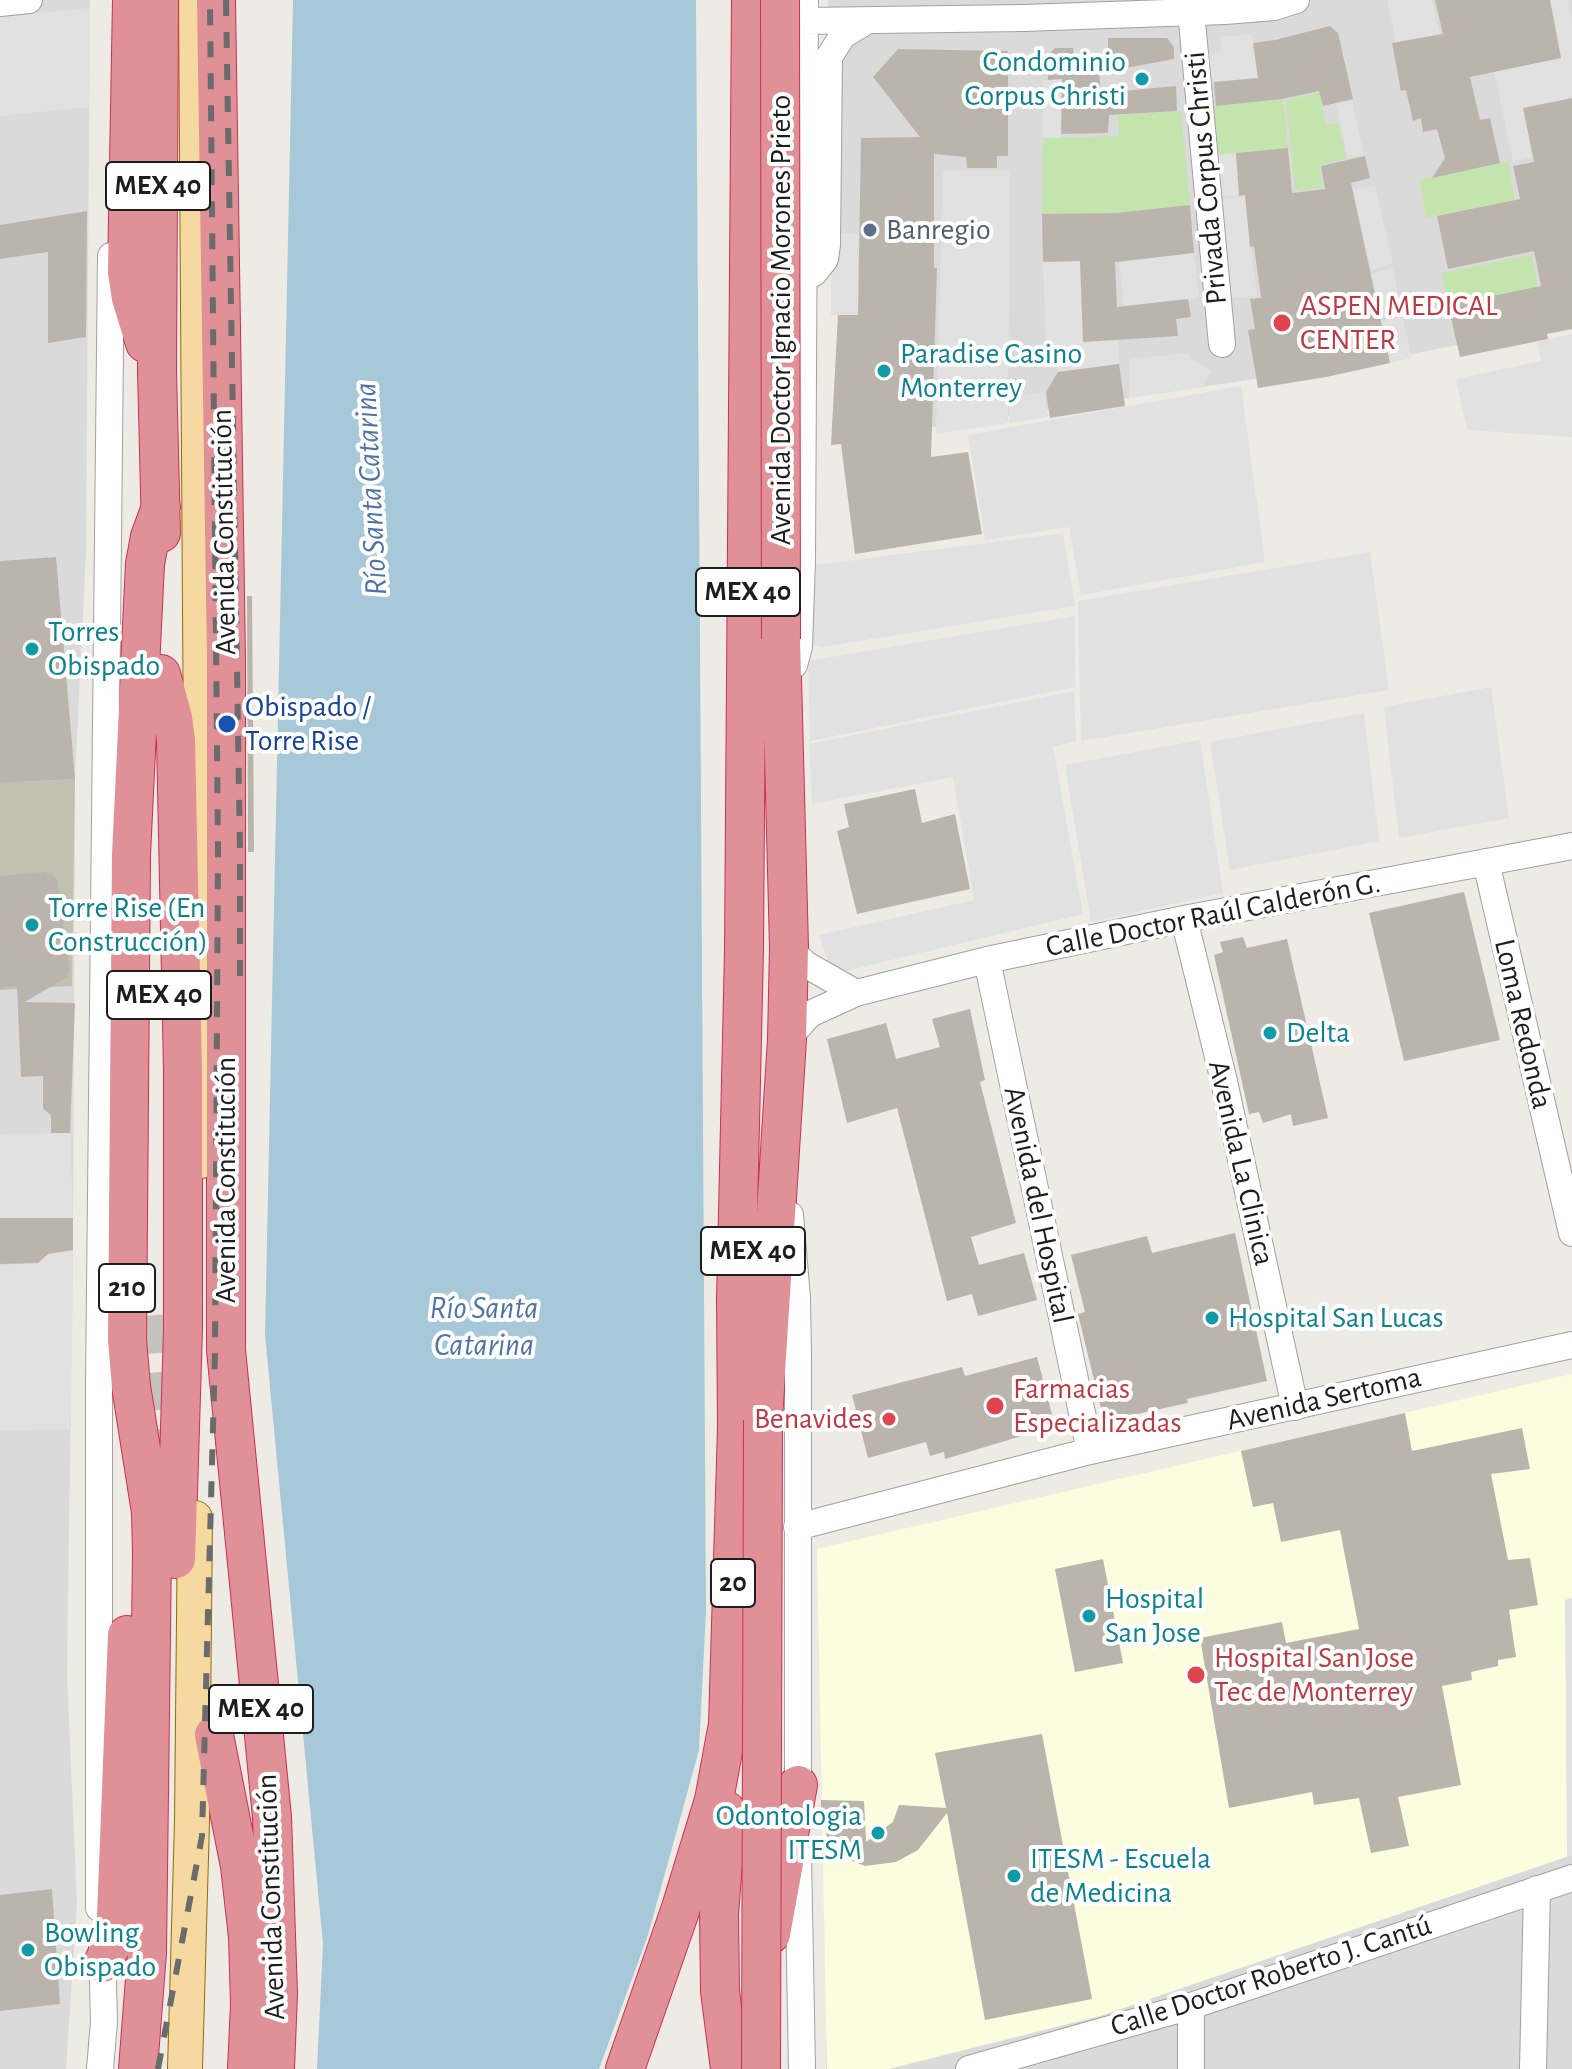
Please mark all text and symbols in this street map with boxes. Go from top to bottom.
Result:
place label: Condominio Corpus Christi [964,44,1126,114]
street label: Privada Corpus Christi [1177,50,1235,306]
marker: Condominio Corpus Christi [1133,70,1151,88]
street label: Avenida Doctor Ignacio Morones Prieto [763,95,799,545]
road number: MEX 40 [106,162,210,210]
place label: Banregio [886,212,991,248]
marker: Banregio [861,221,879,239]
place label: ASPEN MEDICAL CENTER [1300,288,1497,358]
marker: ASPEN MEDICAL CENTER [1271,312,1293,334]
place label: Paradise Casino Monterrey [900,336,1082,406]
marker: Paradise Casino Monterrey [875,362,893,380]
water label: Río Santa Catarina [346,381,396,597]
street label: Avenida Constitución [204,409,244,655]
road number: MEX 40 [696,568,800,616]
place label: Torres Obispado [48,614,160,684]
marker: Torres Obispado [23,640,41,658]
place label: Obispado / Torre Rise [245,689,371,760]
marker: Obispado / Torre Rise [216,713,238,735]
street label: Calle Doctor Raúl Calderón G. [1043,865,1383,965]
place label: Torre Rise (En Construcción) [48,890,208,960]
marker: Torre Rise (En Construcción) [23,916,41,934]
street label: Loma Redonda [1486,935,1560,1113]
road number: MEX 40 [107,971,211,1019]
place label: Delta [1286,1015,1350,1051]
marker: Delta [1261,1024,1279,1042]
street label: Avenida Constitución [208,1057,244,1303]
street label: Avenida La Clinica [1200,1057,1282,1269]
street label: Avenida del Hospital [995,1083,1081,1327]
road number: MEX 40 [701,1227,805,1275]
road number: 210 [99,1264,155,1312]
water label: Río Santa Catarina [430,1289,538,1364]
place label: Hospital San Lucas [1228,1300,1444,1336]
marker: Hospital San Lucas [1203,1309,1221,1327]
street label: Avenida Sertoma [1223,1359,1425,1439]
place label: Farmacias Especializadas [1013,1371,1182,1442]
marker: Farmacias Especializadas [984,1395,1006,1417]
place label: Benavides [754,1401,873,1437]
marker: Benavides [880,1410,898,1428]
road number: 20 [711,1559,755,1607]
place label: Hospital San Jose [1105,1581,1204,1652]
marker: Hospital San Jose [1080,1607,1098,1625]
place label: Hospital San Jose Tec de Monterrey [1214,1640,1414,1710]
marker: Hospital San Jose Tec de Monterrey [1185,1664,1207,1686]
road number: MEX 40 [209,1685,313,1733]
street label: Avenida Constitución [249,1773,293,2021]
place label: Odontologia ITESM [716,1798,862,1868]
marker: Odontologia ITESM [869,1824,887,1842]
place label: ITESM - Escuela de Medicina [1030,1841,1211,1912]
marker: ITESM - Escuela de Medicina [1005,1867,1023,1885]
street label: Calle Doctor Roberto J. Cantú [1106,1907,1436,2045]
place label: Bowling Obispado [44,1915,156,1986]
marker: Bowling Obispado [19,1941,37,1959]

